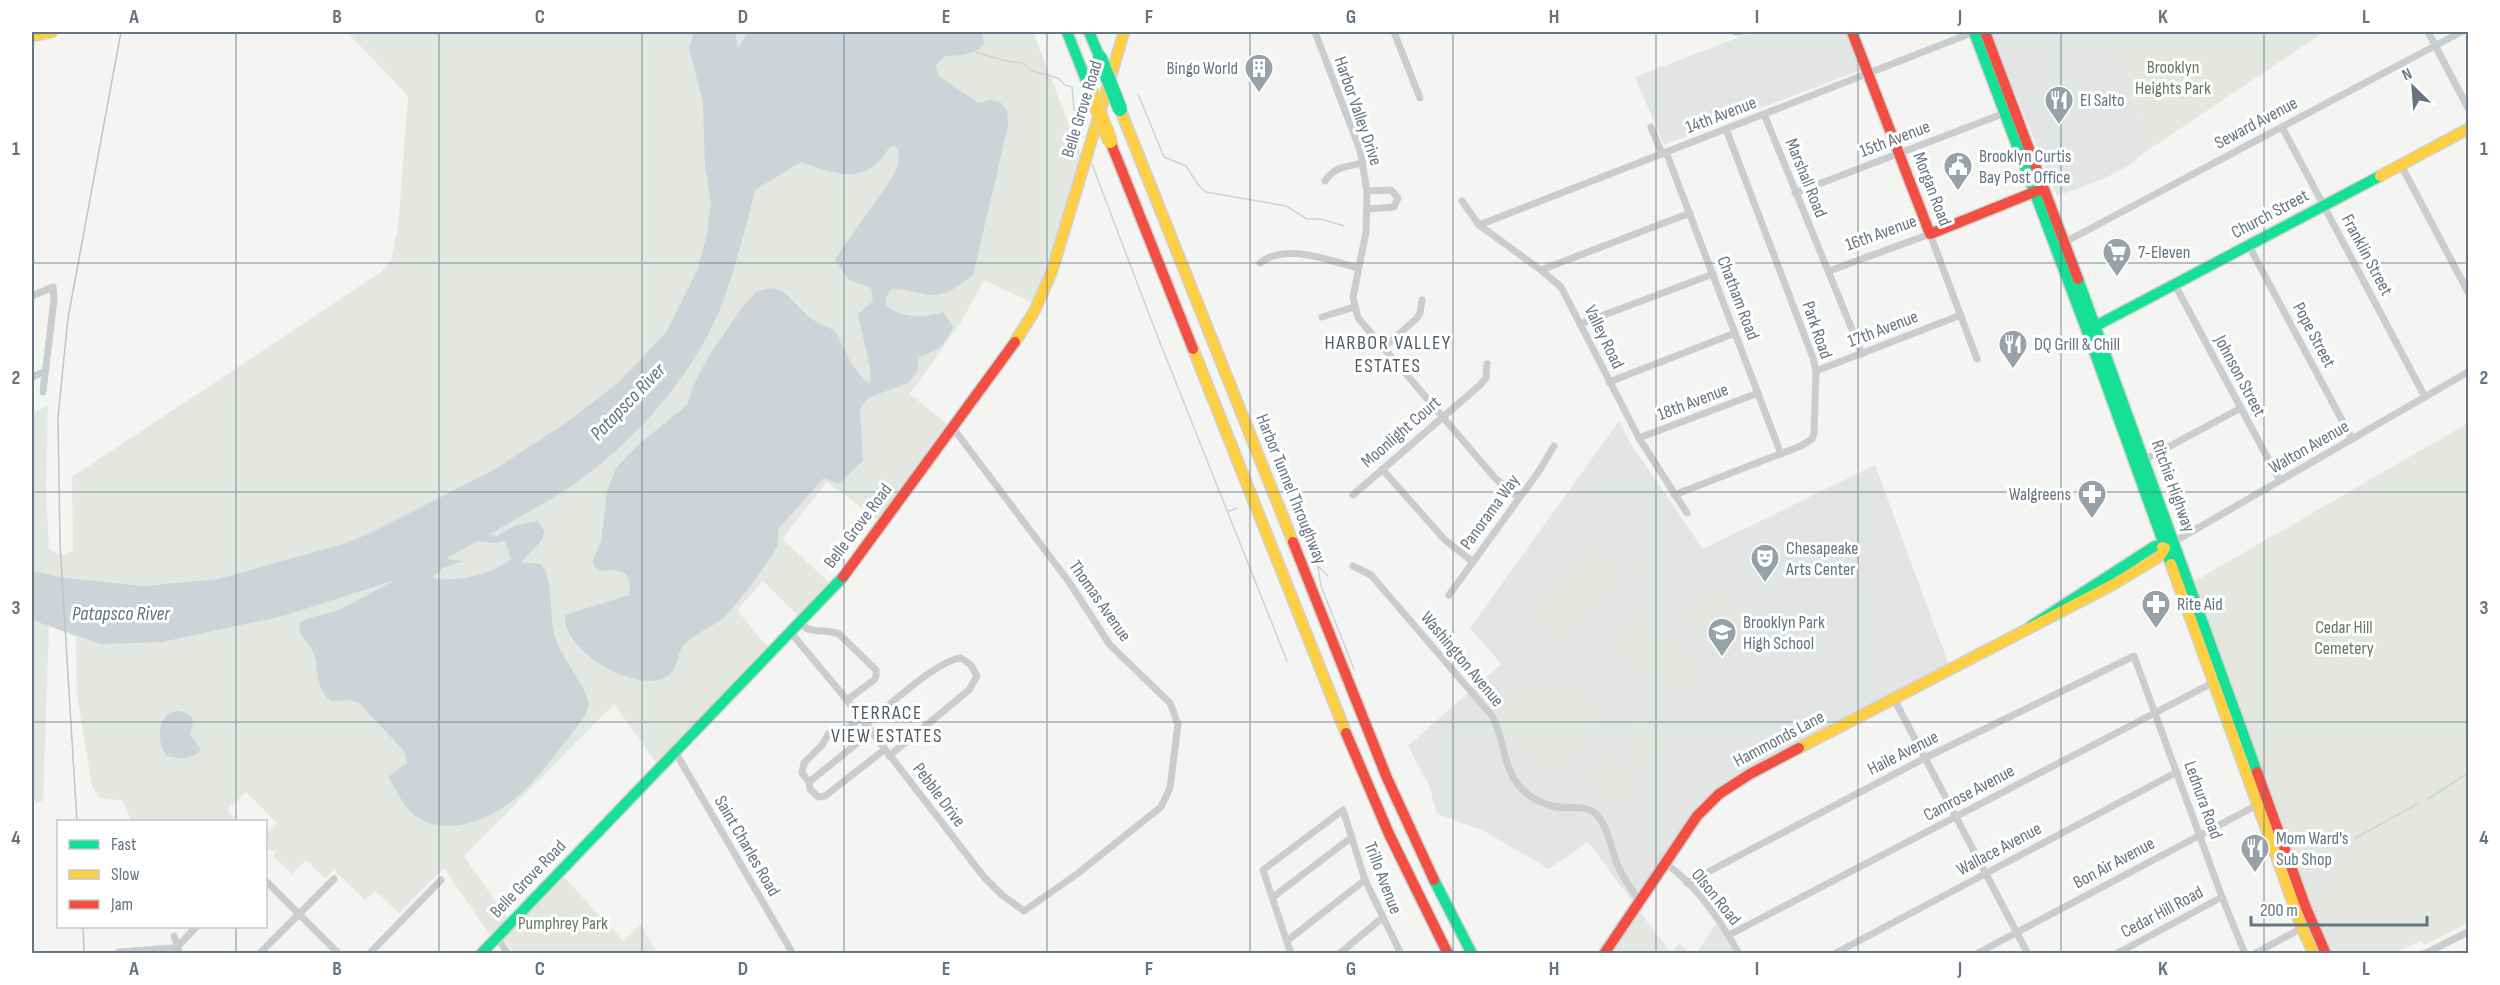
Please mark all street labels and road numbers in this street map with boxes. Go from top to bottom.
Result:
street label: Harbor Valley Drive [1330,54,1386,168]
street label: Belle Grove Road [1057,58,1107,160]
street label: 14th Avenue [1683,92,1759,138]
street label: Seward Avenue [2211,92,2301,154]
street label: 15th Avenue [1857,116,1933,162]
street label: Marshall Road [1781,136,1831,220]
street label: Morgan Road [1908,149,1956,229]
street label: Church Street [2228,185,2313,243]
street label: 16th Avenue [1843,210,1919,256]
street label: Franklin Street [2337,211,2397,300]
street label: Chatham Road [1712,253,1764,343]
street label: Park Road [1797,299,1837,361]
street label: Pope Street [2288,299,2340,372]
street label: Valley Road [1580,302,1628,372]
street label: 17th Avenue [1845,306,1921,352]
street label: Johnson Street [2209,331,2270,421]
street label: 18th Avenue [1655,379,1731,425]
street label: Moonlight Court [1357,392,1445,472]
street label: Harbor Tunnel Throughway [1251,411,1331,567]
street label: Walton Avenue [2265,416,2353,478]
street label: Ritchie Highway [2147,437,2199,535]
street label: Panorama Way [1456,470,1524,554]
street label: Belle Grove Road [819,480,897,572]
street label: Thomas Avenue [1064,556,1136,646]
street label: Washington Avenue [1416,607,1508,711]
street label: Hammonds Lane [1730,706,1828,772]
street label: Haile Avenue [1864,726,1942,780]
street label: Lednura Road [2179,758,2227,842]
street label: Pebble Drive [908,759,970,831]
street label: Camrose Avenue [1920,760,2018,826]
street label: Saint Charles Road [710,792,784,900]
street label: Wallace Avenue [1953,818,2045,880]
street label: Bon Air Avenue [2070,833,2158,893]
street label: Belle Grove Road [486,836,570,922]
street label: Trillo Avenue [1360,839,1406,917]
street label: Olson Road [1687,864,1745,930]
street label: Cedar Hill Road [2117,882,2207,942]

